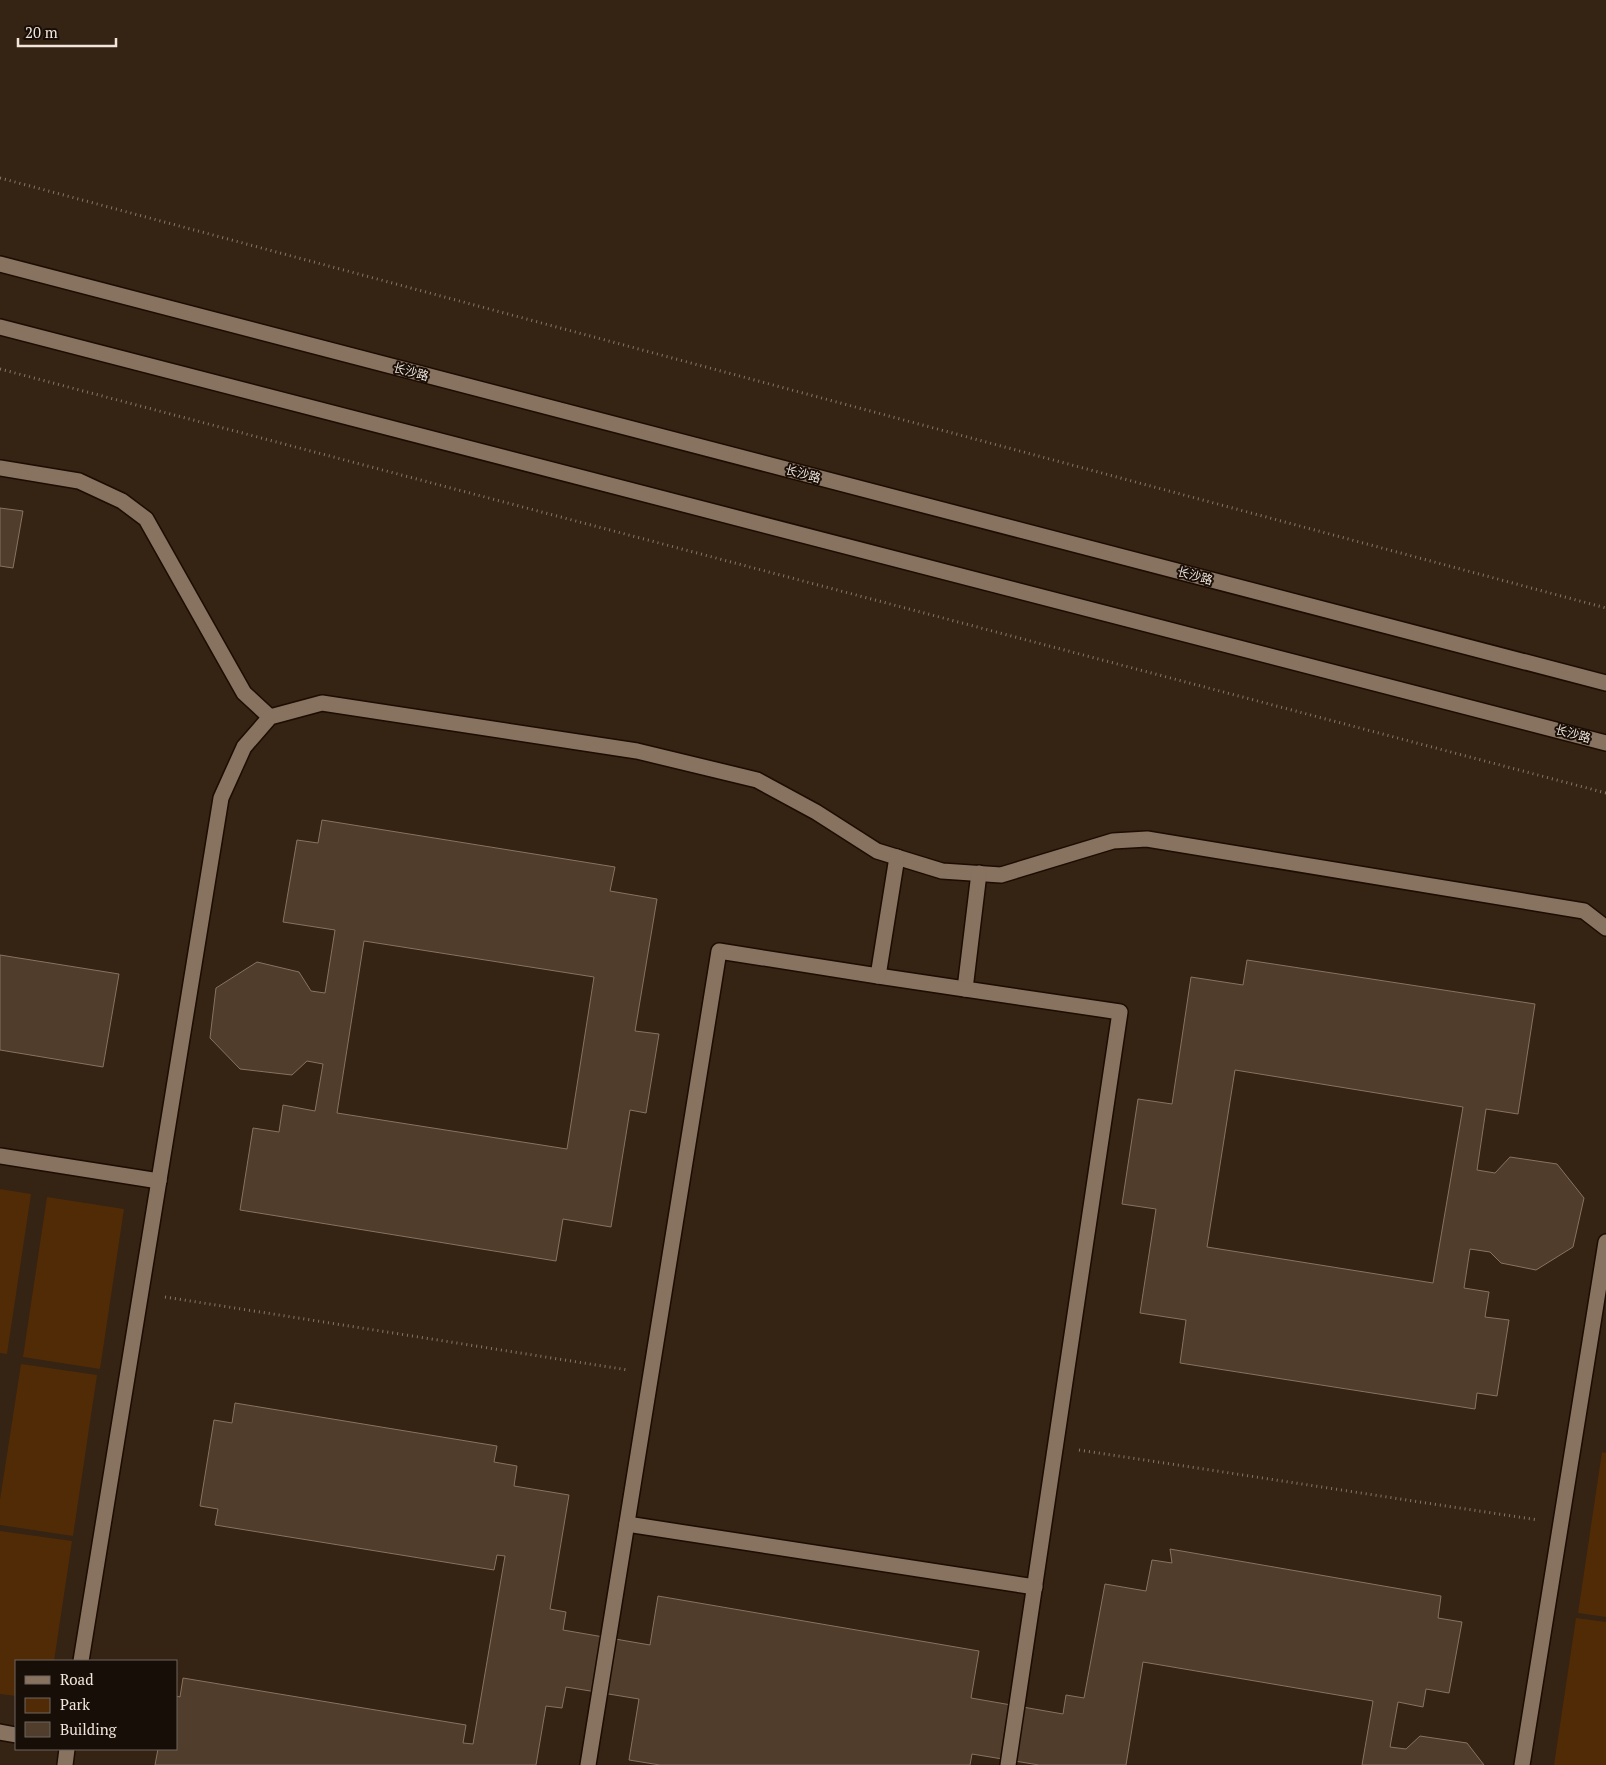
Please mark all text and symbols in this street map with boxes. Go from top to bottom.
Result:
scale bar [18,15,115,47]
text: 20 m [25,22,58,42]
street label: 长沙路 [392,360,430,383]
street label: 长沙路 [784,462,822,485]
street label: 长沙路 [1176,564,1214,587]
street label: 长沙路 [1554,722,1592,745]
legend [15,1660,178,1750]
text: Road [60,1669,93,1689]
text: Park [60,1694,90,1714]
text: Building [60,1719,118,1739]

